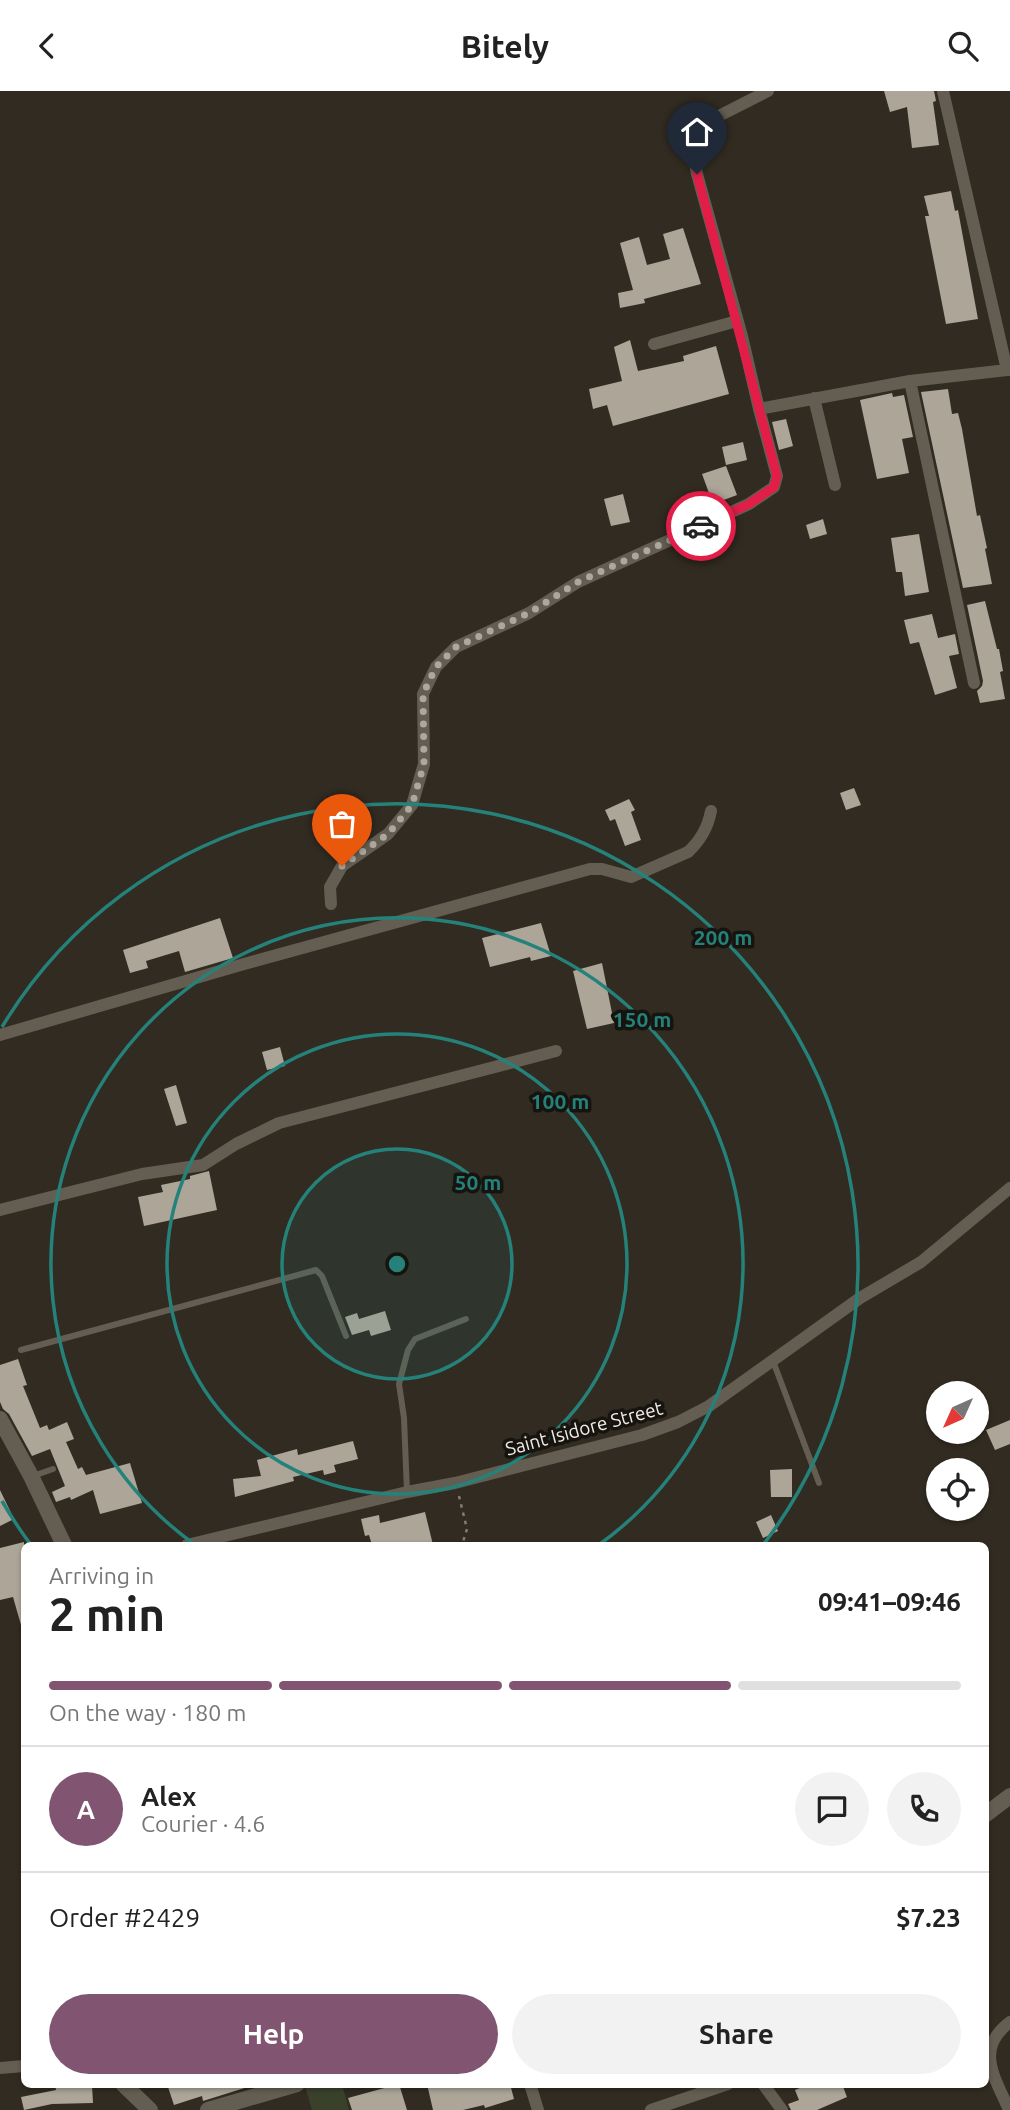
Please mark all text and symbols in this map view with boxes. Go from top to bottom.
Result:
icon: back [28,27,66,65]
icon: search [944,27,982,65]
text: Bitely [461,28,549,64]
pin [667,102,727,174]
icon: home [678,113,716,151]
courier [666,491,736,561]
icon: car [682,507,720,545]
pin [312,794,372,866]
icon: bag [323,805,361,843]
text: 200 m [694,925,752,949]
text: 150 m [613,1007,671,1031]
text: 100 m [531,1089,589,1113]
text: 50 m [455,1170,501,1194]
centre of rings [385,1252,409,1276]
north arrow [926,1381,989,1444]
map controls [926,1381,989,1521]
street label: Saint Isidore Street [503,1396,666,1460]
button: locate [926,1458,989,1521]
text: Arriving in [49,1563,154,1588]
text: 09:41–09:46 [818,1587,961,1616]
text: 2 min [49,1588,165,1640]
text: On the way · 180 m [49,1700,246,1725]
button: chat [795,1772,869,1846]
button: phone [887,1772,961,1846]
text: Alex [141,1782,196,1811]
text: A [77,1795,95,1824]
text: Courier · 4.6 [141,1811,265,1836]
text: Order #2429 [49,1903,200,1932]
text: $7.23 [896,1903,961,1932]
button: Help [49,1994,498,2074]
button: Share [512,1994,961,2074]

